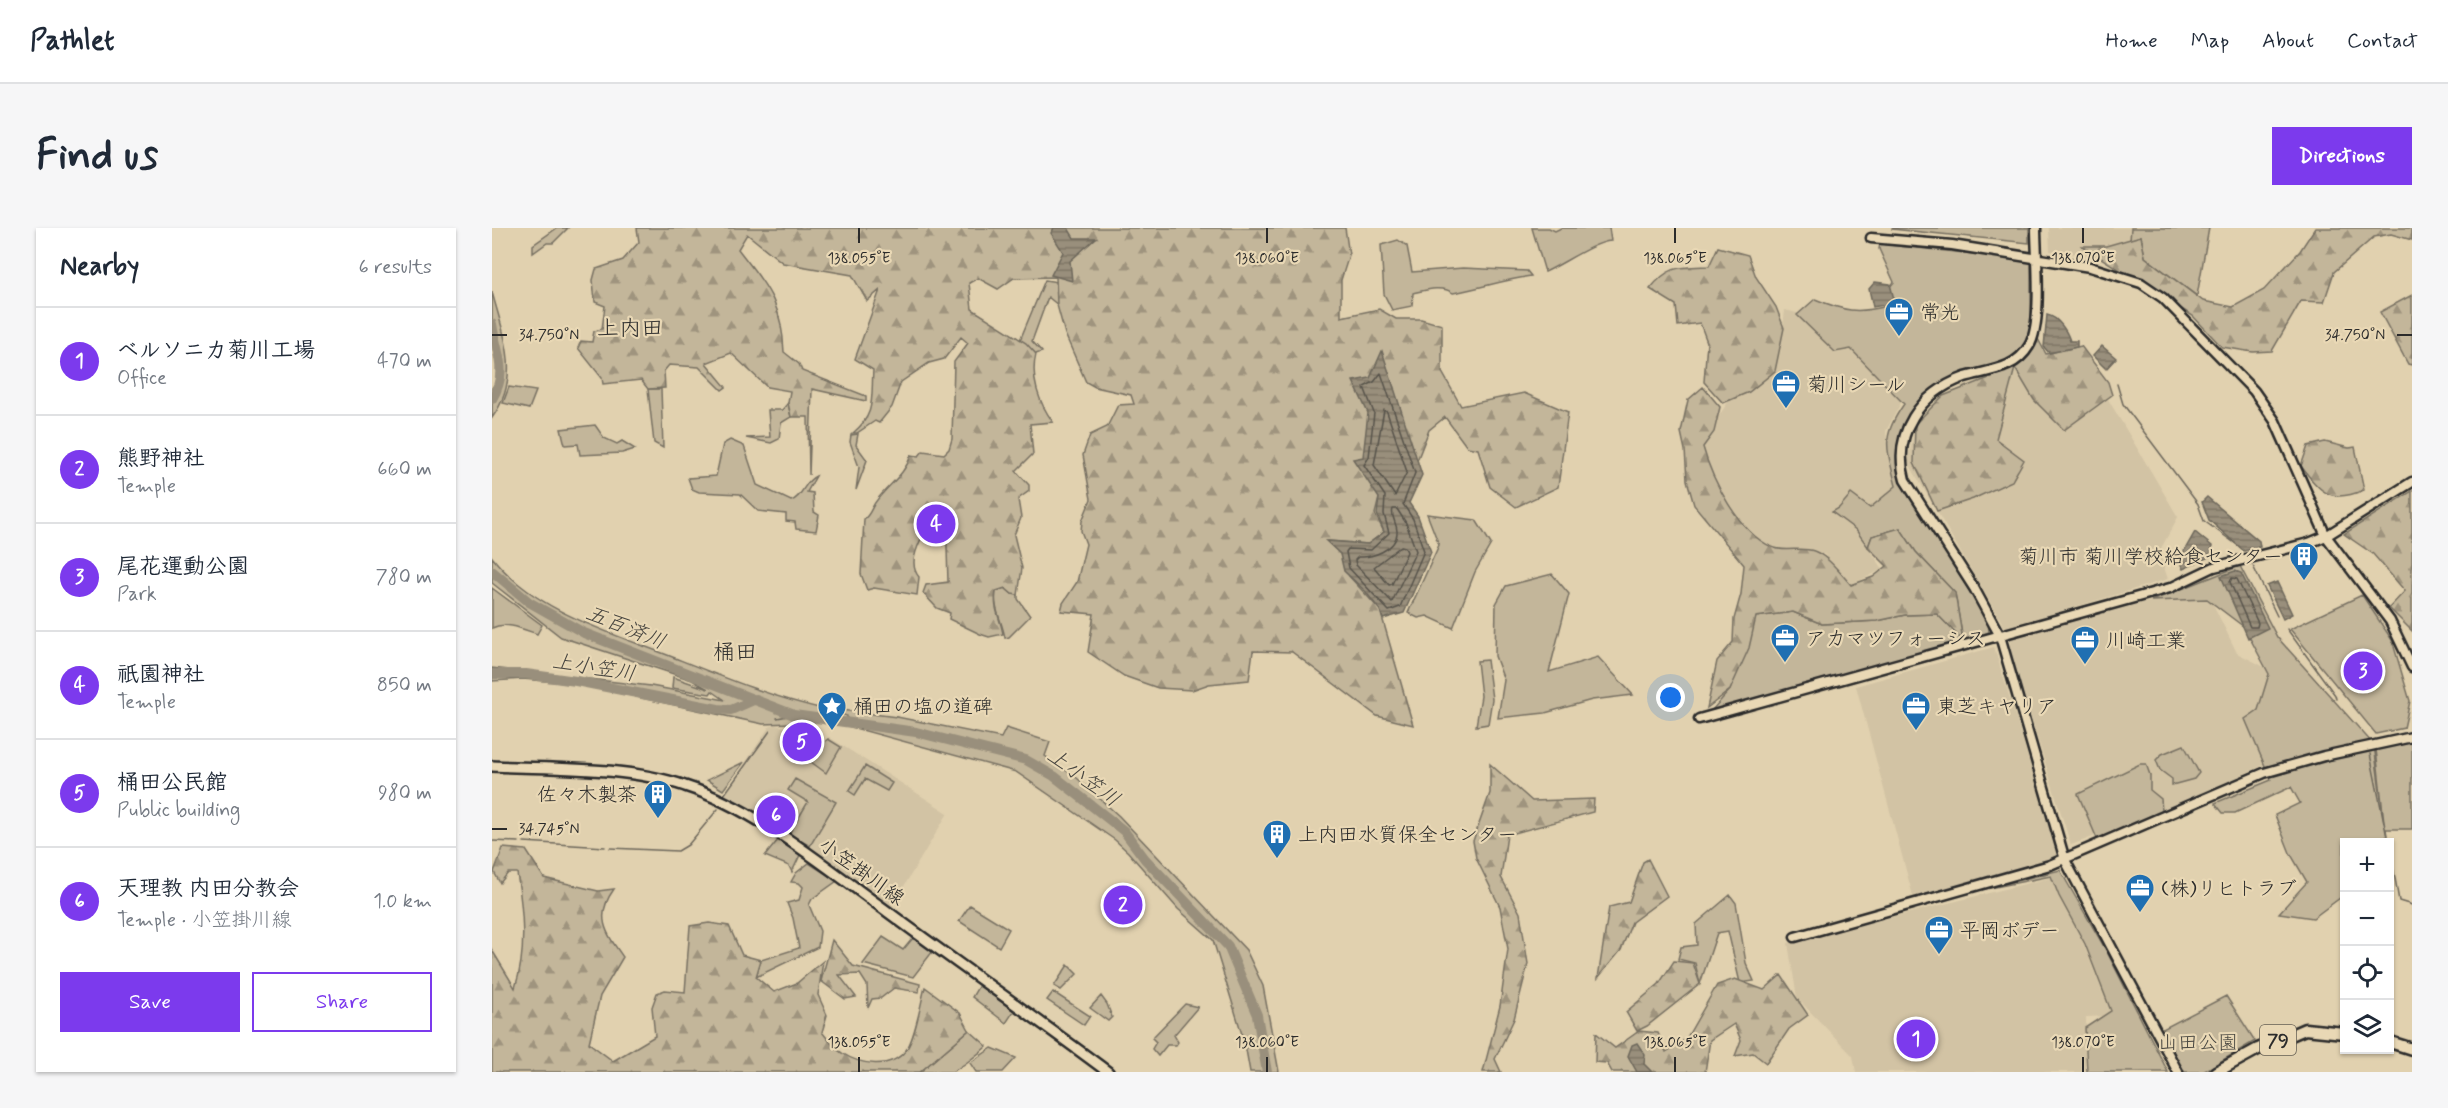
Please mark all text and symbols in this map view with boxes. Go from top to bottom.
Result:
text: Pathlet [30,23,114,60]
text: Home [2106,27,2158,55]
text: Map [2191,27,2229,55]
text: About [2262,27,2314,55]
text: Contact [2347,27,2418,55]
button: Directions [2272,127,2412,185]
text: Find us [36,129,158,184]
text: 138.055°E [827,249,891,269]
text: 138.060°E [1235,249,1299,269]
text: 138.065°E [1643,249,1707,269]
text: 138.070°E [2051,249,2115,269]
text: Nearby [60,250,139,284]
text: 6 results [359,254,432,281]
office icon: 常光 [1883,296,1915,338]
place label: 常光 [1920,300,1960,327]
district label: 上内田 [597,315,663,343]
text: 34.750°N [519,326,579,346]
text: 34.750°N [2325,326,2385,346]
text: ベルソニカ菊川工場 [117,337,315,365]
text: 1 [75,348,84,375]
text: 470 m [377,348,432,375]
text: Office [117,365,167,392]
office icon: 菊川シール [1770,368,1802,410]
place label: 菊川シール [1807,372,1906,399]
text: 熊野神社 [117,445,205,473]
text: 2 [75,456,84,483]
text: 660 m [377,456,432,483]
text: Temple [117,473,176,500]
pin: 4 [916,502,956,546]
building icon: 菊川市 菊川学校給食センター [2288,540,2320,582]
place label: 菊川市 菊川学校給食センター [2018,544,2283,571]
text: 尾花運動公園 [117,553,249,581]
text: 3 [75,564,84,591]
text: 780 m [376,564,432,591]
text: Park [117,581,157,608]
water label: 五百済川 [581,599,670,657]
office icon: アカマツフォーシス [1769,622,1801,664]
office icon: 川崎工業 [2069,624,2101,666]
place label: アカマツフォーシス [1806,626,1986,653]
place label: 川崎工業 [2106,628,2186,655]
district label: 桶田 [713,639,757,667]
water label: 上小笠川 [550,648,638,688]
pin: 3 [2344,648,2382,694]
text: 祇園神社 [117,661,205,689]
text: 4 [74,672,85,699]
text: 850 m [377,672,432,699]
your location [1656,683,1685,712]
text: Temple [117,689,176,716]
place icon: 桶田の塩の道碑 [816,690,848,732]
office icon: 東芝キヤリア [1900,690,1932,732]
place label: 桶田の塩の道碑 [853,694,993,721]
place label: 東芝キヤリア [1937,694,2057,721]
pin: 5 [782,720,822,764]
water label: 上小笠川 [1041,742,1126,814]
text: 桶田公民館 [117,769,227,797]
building icon: 佐々木製茶 [642,778,674,820]
text: 5 [74,780,86,807]
text: 980 m [378,780,432,807]
place label: 佐々木製茶 [537,782,637,809]
pin: 6 [756,792,796,838]
text: Public building [117,797,240,824]
building icon: 上内田水質保全センター [1261,818,1293,860]
text: 34.745°N [518,820,580,840]
place label: 上内田水質保全センター [1298,822,1517,849]
street label: 小笠掛川線 [813,832,910,913]
map controls [2340,838,2394,1054]
button: + [2340,838,2394,892]
office icon: (株)リヒトラブ [2124,872,2156,914]
text: 天理教 内田分教会 [117,875,299,903]
place label: (株)リヒトラブ [2161,876,2297,903]
pin: 2 [1104,882,1142,928]
text: 6 [74,888,85,915]
text: 1.0 km [373,888,432,915]
button: − [2340,892,2394,946]
text: Temple · 小笠掛川線 [117,907,291,934]
office icon: 平岡ボデー [1923,914,1955,956]
place label: 平岡ボデー [1960,918,2060,945]
button: locate [2340,946,2394,1000]
button: Save [60,972,240,1032]
button: Share [252,972,432,1032]
button: layers [2340,1000,2394,1054]
pin: 1 [1896,1016,1936,1062]
road number: 79 [2260,1025,2296,1055]
park label: 山田公園 [2158,1030,2238,1057]
text: 138.055°E [827,1033,891,1053]
text: 138.060°E [1235,1033,1299,1053]
text: 138.065°E [1643,1033,1707,1053]
text: 138.070°E [2051,1033,2115,1053]

